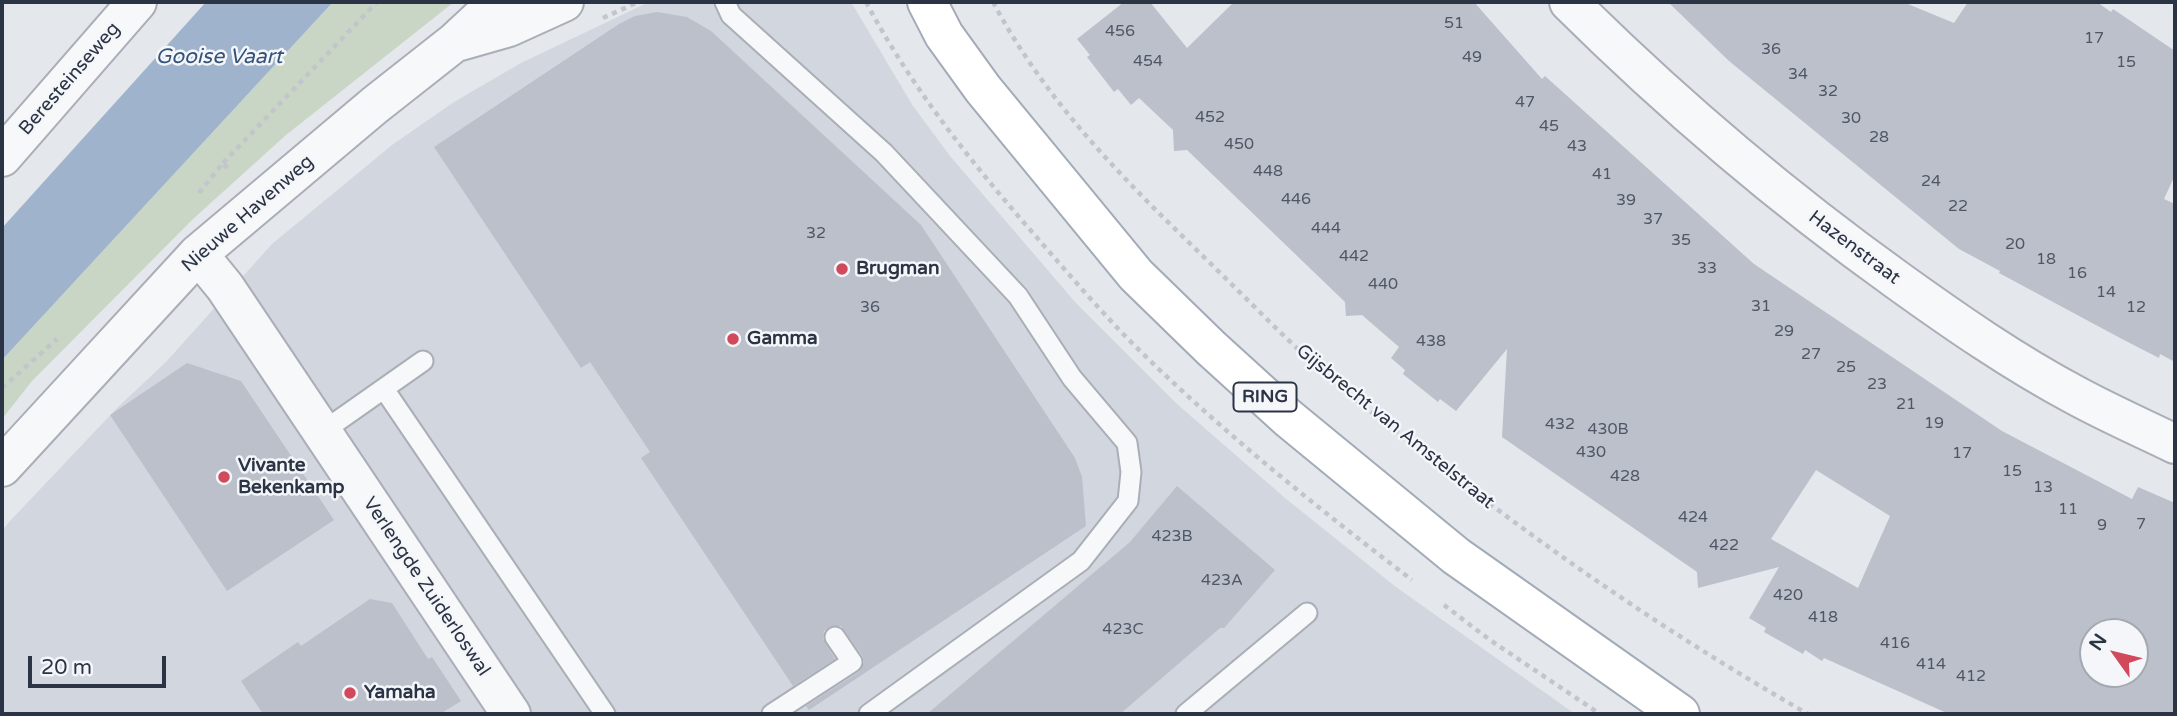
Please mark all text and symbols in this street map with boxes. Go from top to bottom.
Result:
house number: 51 [1444,14,1464,34]
street label: Beresteinseweg [15,18,125,140]
house number: 456 [1105,22,1135,42]
house number: 17 [2084,29,2104,49]
house number: 36 [1761,40,1781,60]
water label: Gooise Vaart [155,44,283,70]
house number: 49 [1462,48,1482,68]
house number: 454 [1133,52,1163,72]
house number: 15 [2116,53,2136,73]
house number: 34 [1788,65,1808,85]
house number: 32 [1818,82,1838,102]
house number: 47 [1515,93,1535,113]
house number: 452 [1195,108,1225,128]
house number: 30 [1841,109,1861,129]
house number: 45 [1539,117,1559,137]
house number: 28 [1869,128,1889,148]
house number: 450 [1224,135,1254,155]
house number: 43 [1567,137,1587,157]
street label: Nieuwe Havenweg [177,151,319,277]
house number: 448 [1253,162,1283,182]
house number: 41 [1592,165,1612,185]
house number: 24 [1921,172,1941,192]
house number: 446 [1281,190,1311,210]
house number: 39 [1616,191,1636,211]
house number: 22 [1948,197,1968,217]
street label: Hazenstraat [1804,206,1904,290]
house number: 37 [1643,210,1663,230]
house number: 444 [1311,219,1341,239]
house number: 32 [806,224,826,244]
house number: 35 [1671,231,1691,251]
house number: 20 [2005,235,2025,255]
house number: 442 [1339,247,1369,267]
house number: 18 [2036,250,2056,270]
place label: Brugman [856,258,940,280]
house number: 33 [1697,259,1717,279]
marker: Brugman [834,261,850,277]
house number: 16 [2067,264,2087,284]
house number: 440 [1368,275,1398,295]
house number: 14 [2096,283,2116,303]
house number: 31 [1751,297,1771,317]
house number: 36 [860,298,880,318]
house number: 12 [2126,298,2146,318]
house number: 29 [1774,322,1794,342]
place label: Gamma [747,328,818,350]
marker: Gamma [725,331,741,347]
house number: 438 [1416,332,1446,352]
street label: Gijsbrecht van Amstelstraat [1291,340,1499,514]
house number: 27 [1801,345,1821,365]
house number: 25 [1836,358,1856,378]
house number: 23 [1867,375,1887,395]
road number: RING [1234,382,1296,412]
house number: 21 [1896,395,1916,415]
house number: 19 [1924,414,1944,434]
house number: 432 [1545,415,1575,435]
house number: 430B [1587,420,1629,440]
house number: 430 [1576,443,1606,463]
house number: 17 [1952,444,1972,464]
place label: Vivante Bekenkamp [238,455,345,499]
house number: 15 [2002,462,2022,482]
house number: 428 [1610,467,1640,487]
marker: Vivante Bekenkamp [216,469,232,485]
house number: 13 [2033,478,2053,498]
street label: Verlengde Zuiderloswal [358,493,494,681]
house number: 11 [2058,500,2078,520]
house number: 424 [1678,508,1708,528]
house number: 7 [2136,515,2146,535]
house number: 9 [2097,516,2107,536]
house number: 423B [1151,527,1193,547]
house number: 422 [1709,536,1739,556]
house number: 423A [1201,571,1243,591]
house number: 420 [1773,586,1803,606]
house number: 418 [1808,608,1838,628]
north arrow [2079,618,2149,688]
house number: 423C [1102,620,1144,640]
text: N [2085,630,2112,655]
house number: 416 [1880,634,1910,654]
scale bar [32,642,170,686]
text: 20 m [41,655,92,680]
house number: 414 [1916,655,1946,675]
house number: 412 [1956,667,1986,687]
place label: Yamaha [364,682,436,704]
marker: Yamaha [342,685,358,701]

